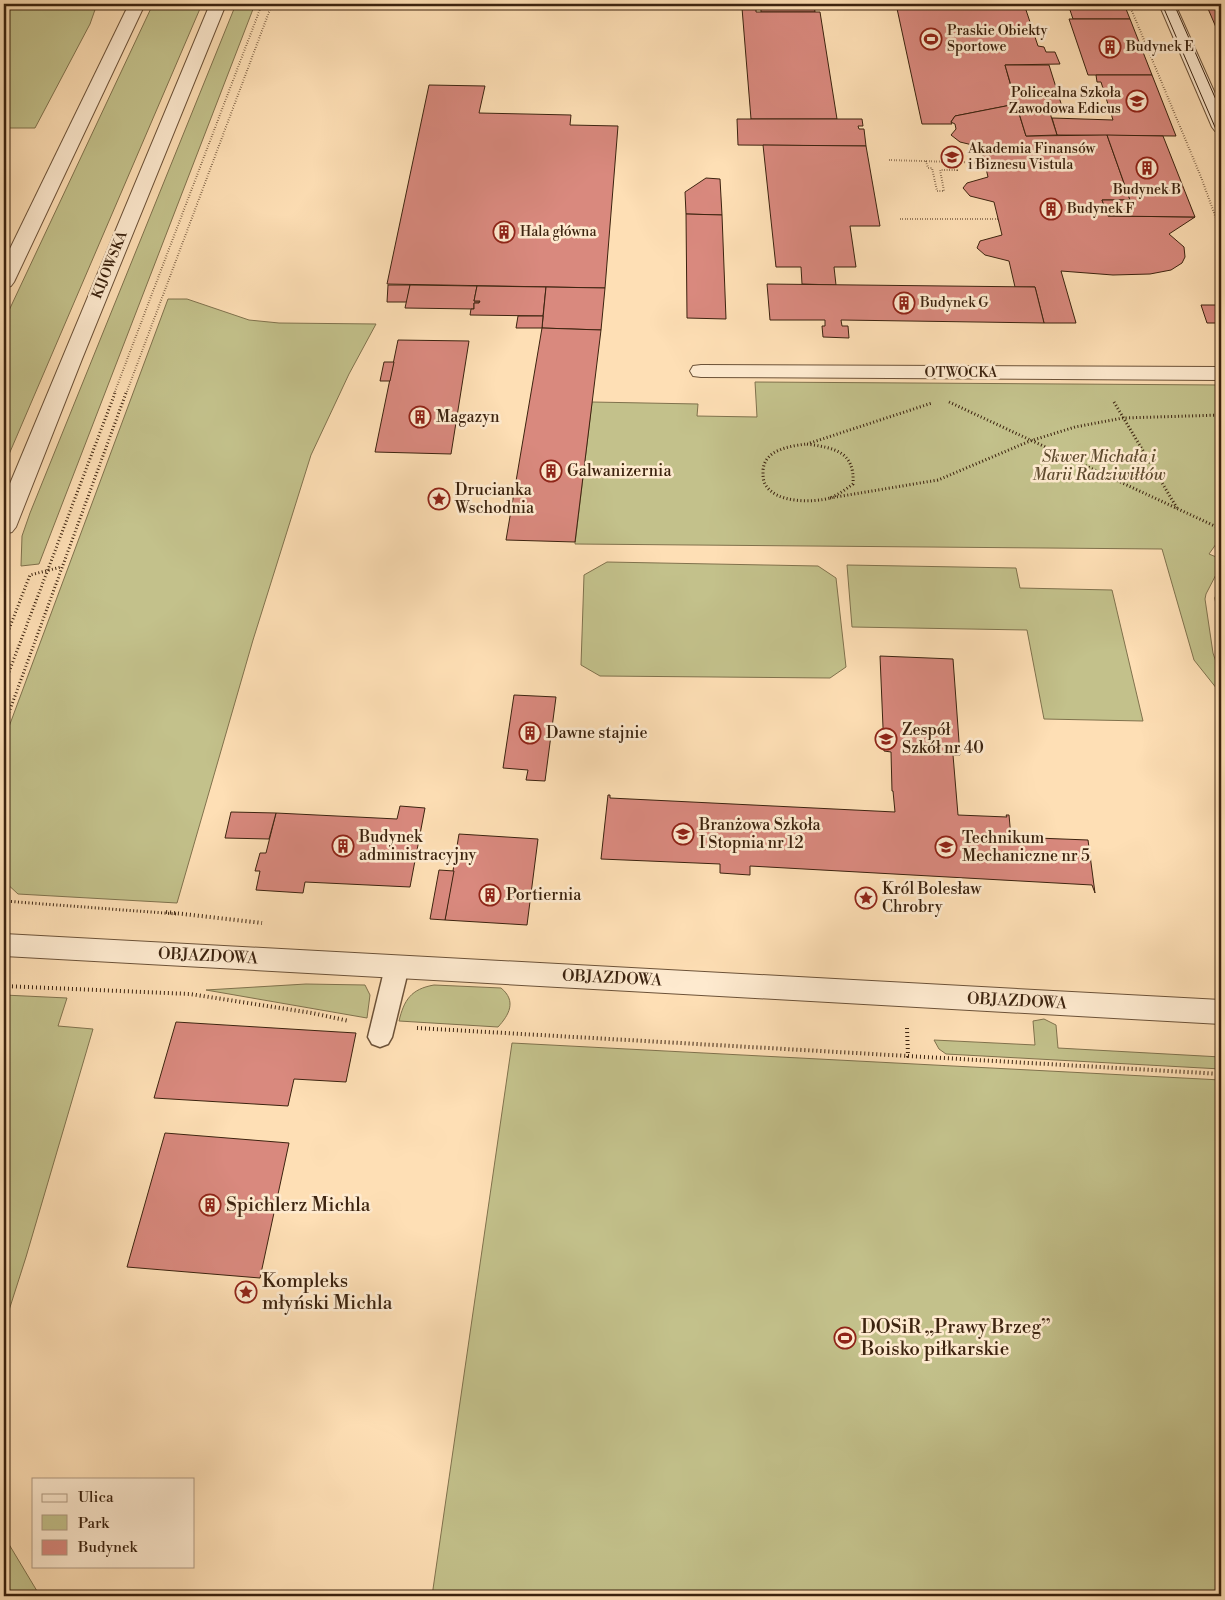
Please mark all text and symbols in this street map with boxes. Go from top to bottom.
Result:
place label: Praskie Obiekty Sportowe [947,22,1048,56]
sports icon: Praskie Obiekty Sportowe [919,27,943,51]
building icon: Budynek E [1098,35,1122,59]
place label: Budynek E [1125,38,1194,56]
place label: Policealna Szkoła Zawodowa Edicus [1009,84,1122,118]
school or university icon: Policealna Szkoła Zawodowa Edicus [1125,89,1149,113]
place label: Akademia Finansów i Biznesu Vistula [967,140,1096,174]
school or university icon: Akademia Finansów i Biznesu Vistula [940,145,964,169]
building icon: Budynek B [1135,156,1159,180]
place label: Budynek B [1112,181,1181,199]
building icon: Budynek F [1039,197,1063,221]
place label: Budynek F [1066,200,1135,218]
building icon: Hala główna [492,220,516,244]
place label: Hala główna [520,223,597,241]
street label: KIJOWSKA [88,228,132,302]
building icon: Budynek G [892,291,916,315]
place label: Budynek G [919,294,989,312]
street label: OTWOCKA [925,364,998,382]
building icon: Magazyn [408,405,432,429]
place label: Magazyn [436,407,500,427]
park label: Skwer Michała i Marii Radziwiłłów [1032,447,1166,485]
building icon: Galwanizernia [539,459,563,483]
place label: Galwanizernia [567,461,672,481]
place label: Drucianka Wschodnia [454,480,535,518]
place icon: Drucianka Wschodnia [427,487,451,511]
place label: Zespół Szkół nr 40 [902,720,984,758]
building icon: Dawne stajnie [518,721,542,745]
place label: Dawne stajnie [546,723,648,743]
school or university icon: Zespół Szkół nr 40 [874,727,898,751]
place label: Branżowa Szkoła I Stopnia nr 12 [698,815,821,853]
school or university icon: Branżowa Szkoła I Stopnia nr 12 [671,822,695,846]
place label: Budynek administracyjny [358,827,477,865]
place label: Technikum Mechaniczne nr 5 [962,828,1090,866]
building icon: Budynek administracyjny [331,834,355,858]
school or university icon: Technikum Mechaniczne nr 5 [934,835,958,859]
place label: Król Bolesław Chrobry [882,879,982,917]
building icon: Portiernia [478,883,502,907]
place label: Portiernia [506,885,582,905]
place icon: Król Bolesław Chrobry [854,886,878,910]
street label: OBJAZDOWA [158,943,259,969]
street label: OBJAZDOWA [562,965,663,991]
street label: OBJAZDOWA [967,988,1068,1014]
building icon: Spichlerz Michla [198,1193,222,1217]
place label: Spichlerz Michla [226,1193,371,1217]
place label: Kompleks młyński Michla [262,1269,393,1315]
place icon: Kompleks młyński Michla [234,1280,258,1304]
place label: DOSiR „Prawy Brzeg” Boisko piłkarskie [860,1315,1051,1361]
sports icon: DOSiR „Prawy Brzeg” Boisko piłkarskie [833,1326,857,1350]
legend [32,1478,195,1568]
text: Ulica [78,1488,114,1507]
text: Park [78,1514,110,1533]
text: Budynek [77,1538,139,1557]

